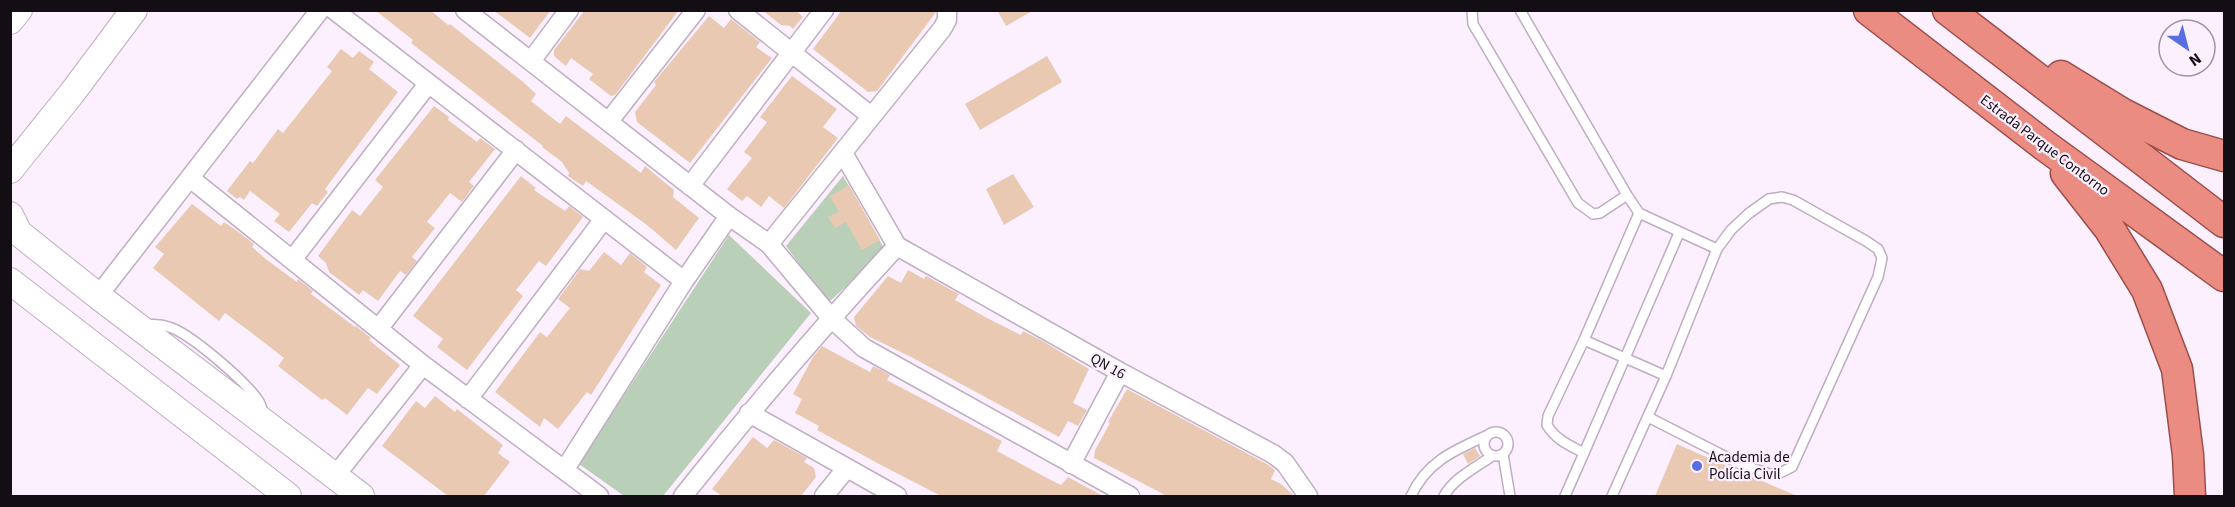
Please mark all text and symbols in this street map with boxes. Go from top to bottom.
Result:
north arrow [2157,18,2217,78]
text: N [2184,47,2206,72]
street label: Estrada Parque Contorno [1976,90,2114,201]
street label: QN 16 [1086,348,1129,385]
place label: Academia de Polícia Civil [1709,447,1790,485]
marker: Academia de Polícia Civil [1690,459,1704,473]

